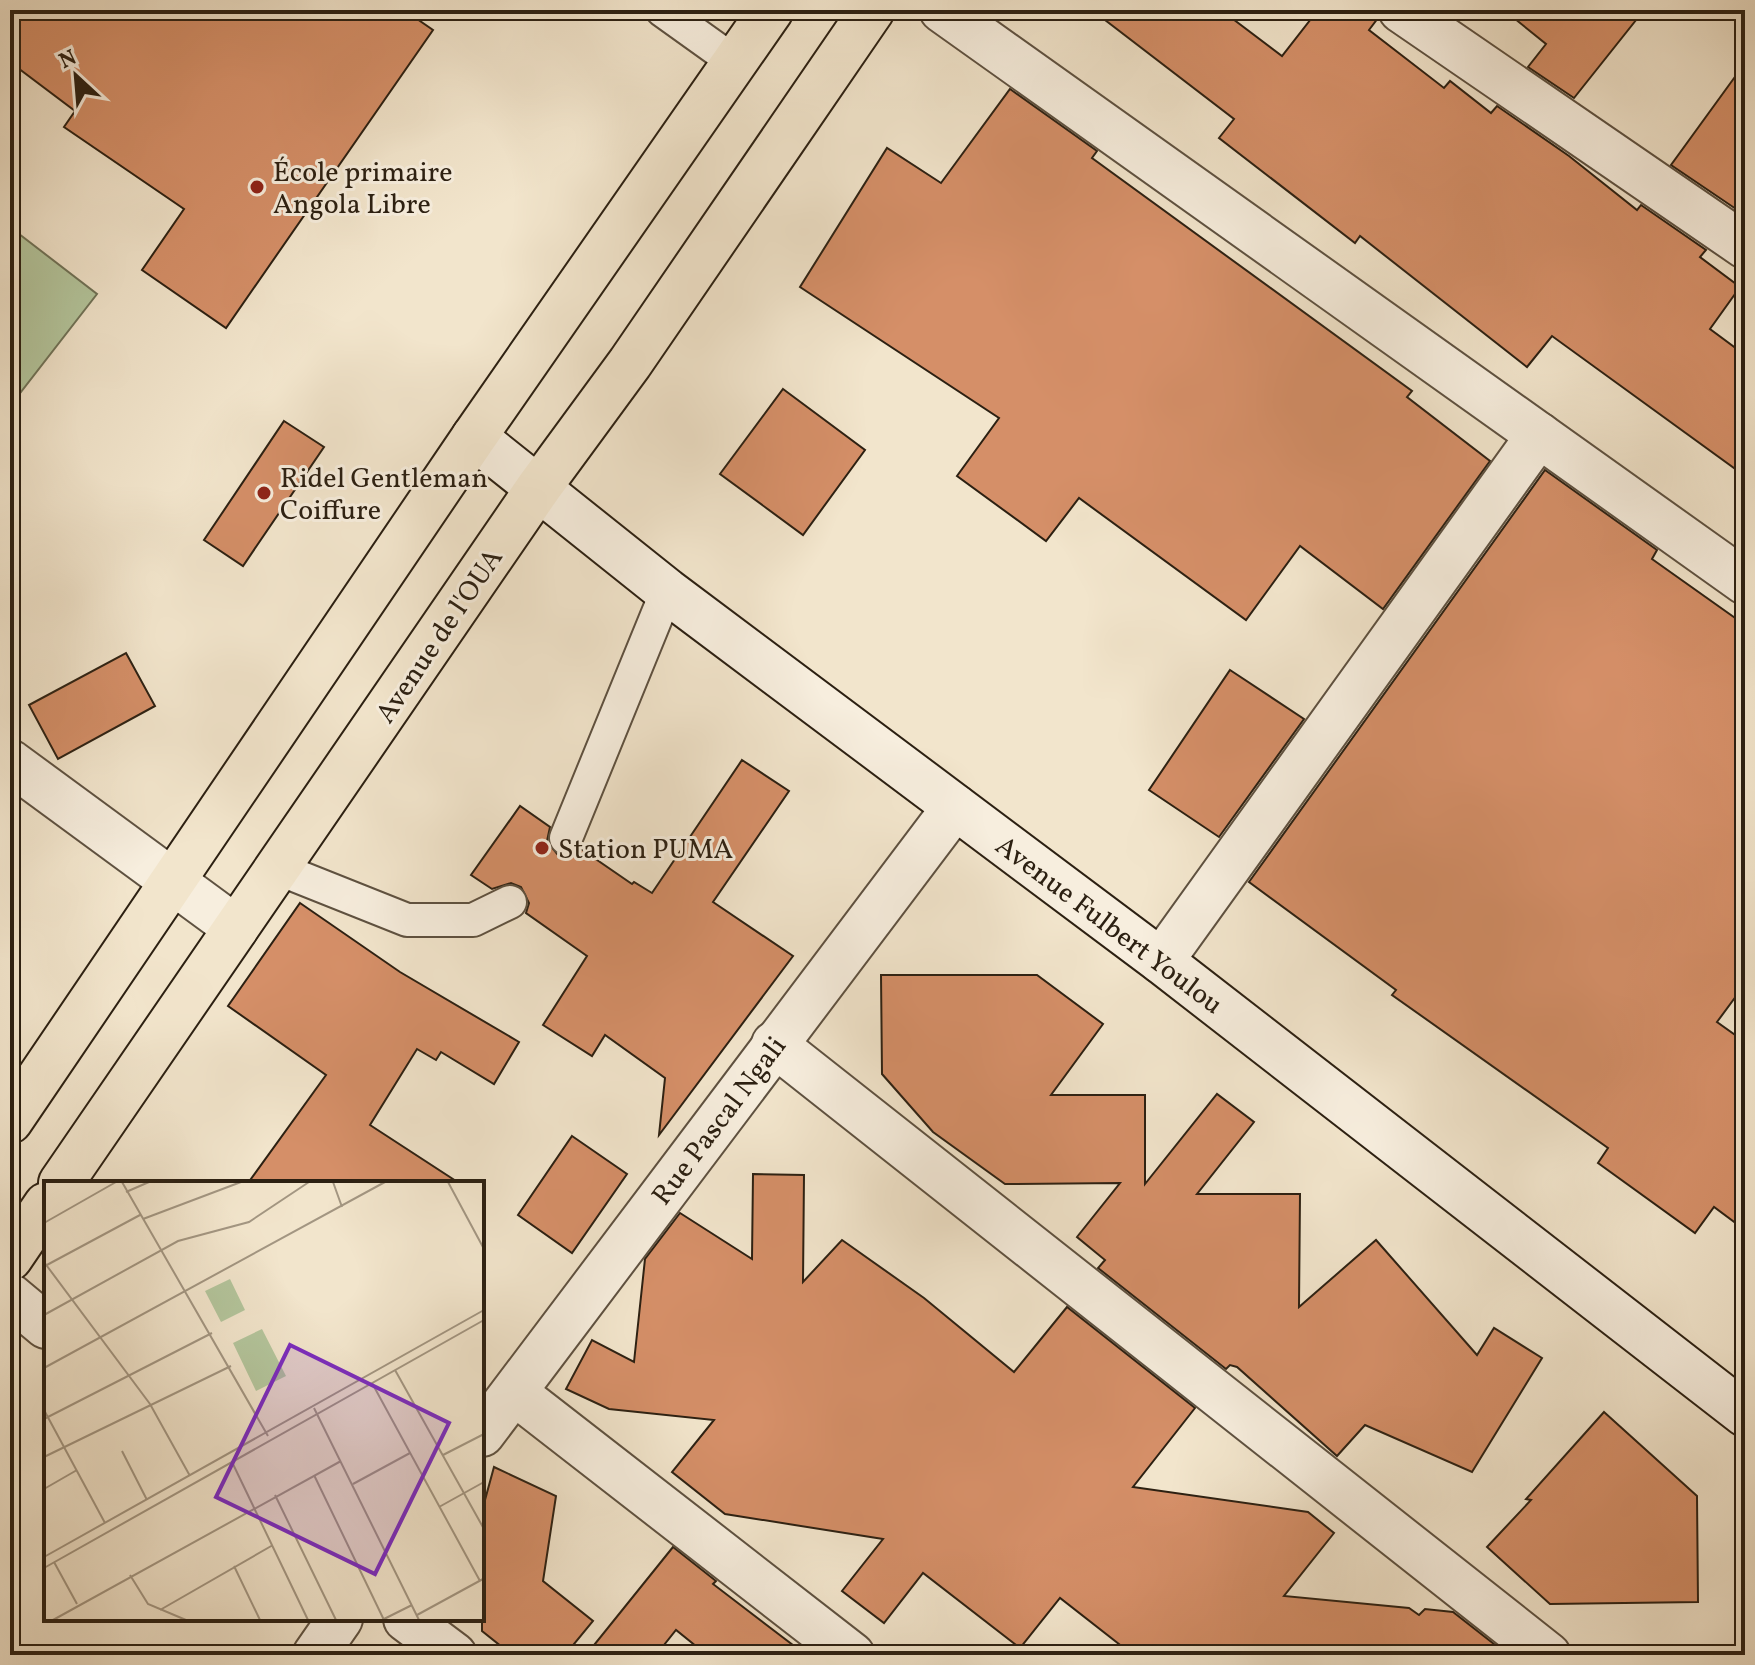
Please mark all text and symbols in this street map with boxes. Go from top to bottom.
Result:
north arrow [36,36,116,116]
text: N [54,43,82,78]
place label: École primaire Angola Libre [273,154,453,225]
marker: École primaire Angola Libre [248,178,266,196]
place label: Ridel Gentleman Coiffure [280,460,488,531]
marker: Ridel Gentleman Coiffure [255,484,273,502]
street label: Avenue de l'OUA [367,541,513,732]
street label: Avenue Fulbert Youlou [987,827,1230,1025]
place label: Station PUMA [558,831,734,870]
marker: Station PUMA [533,839,551,857]
street label: Rue Pascal Ngali [644,1029,796,1214]
inset map [44,1181,484,1621]

